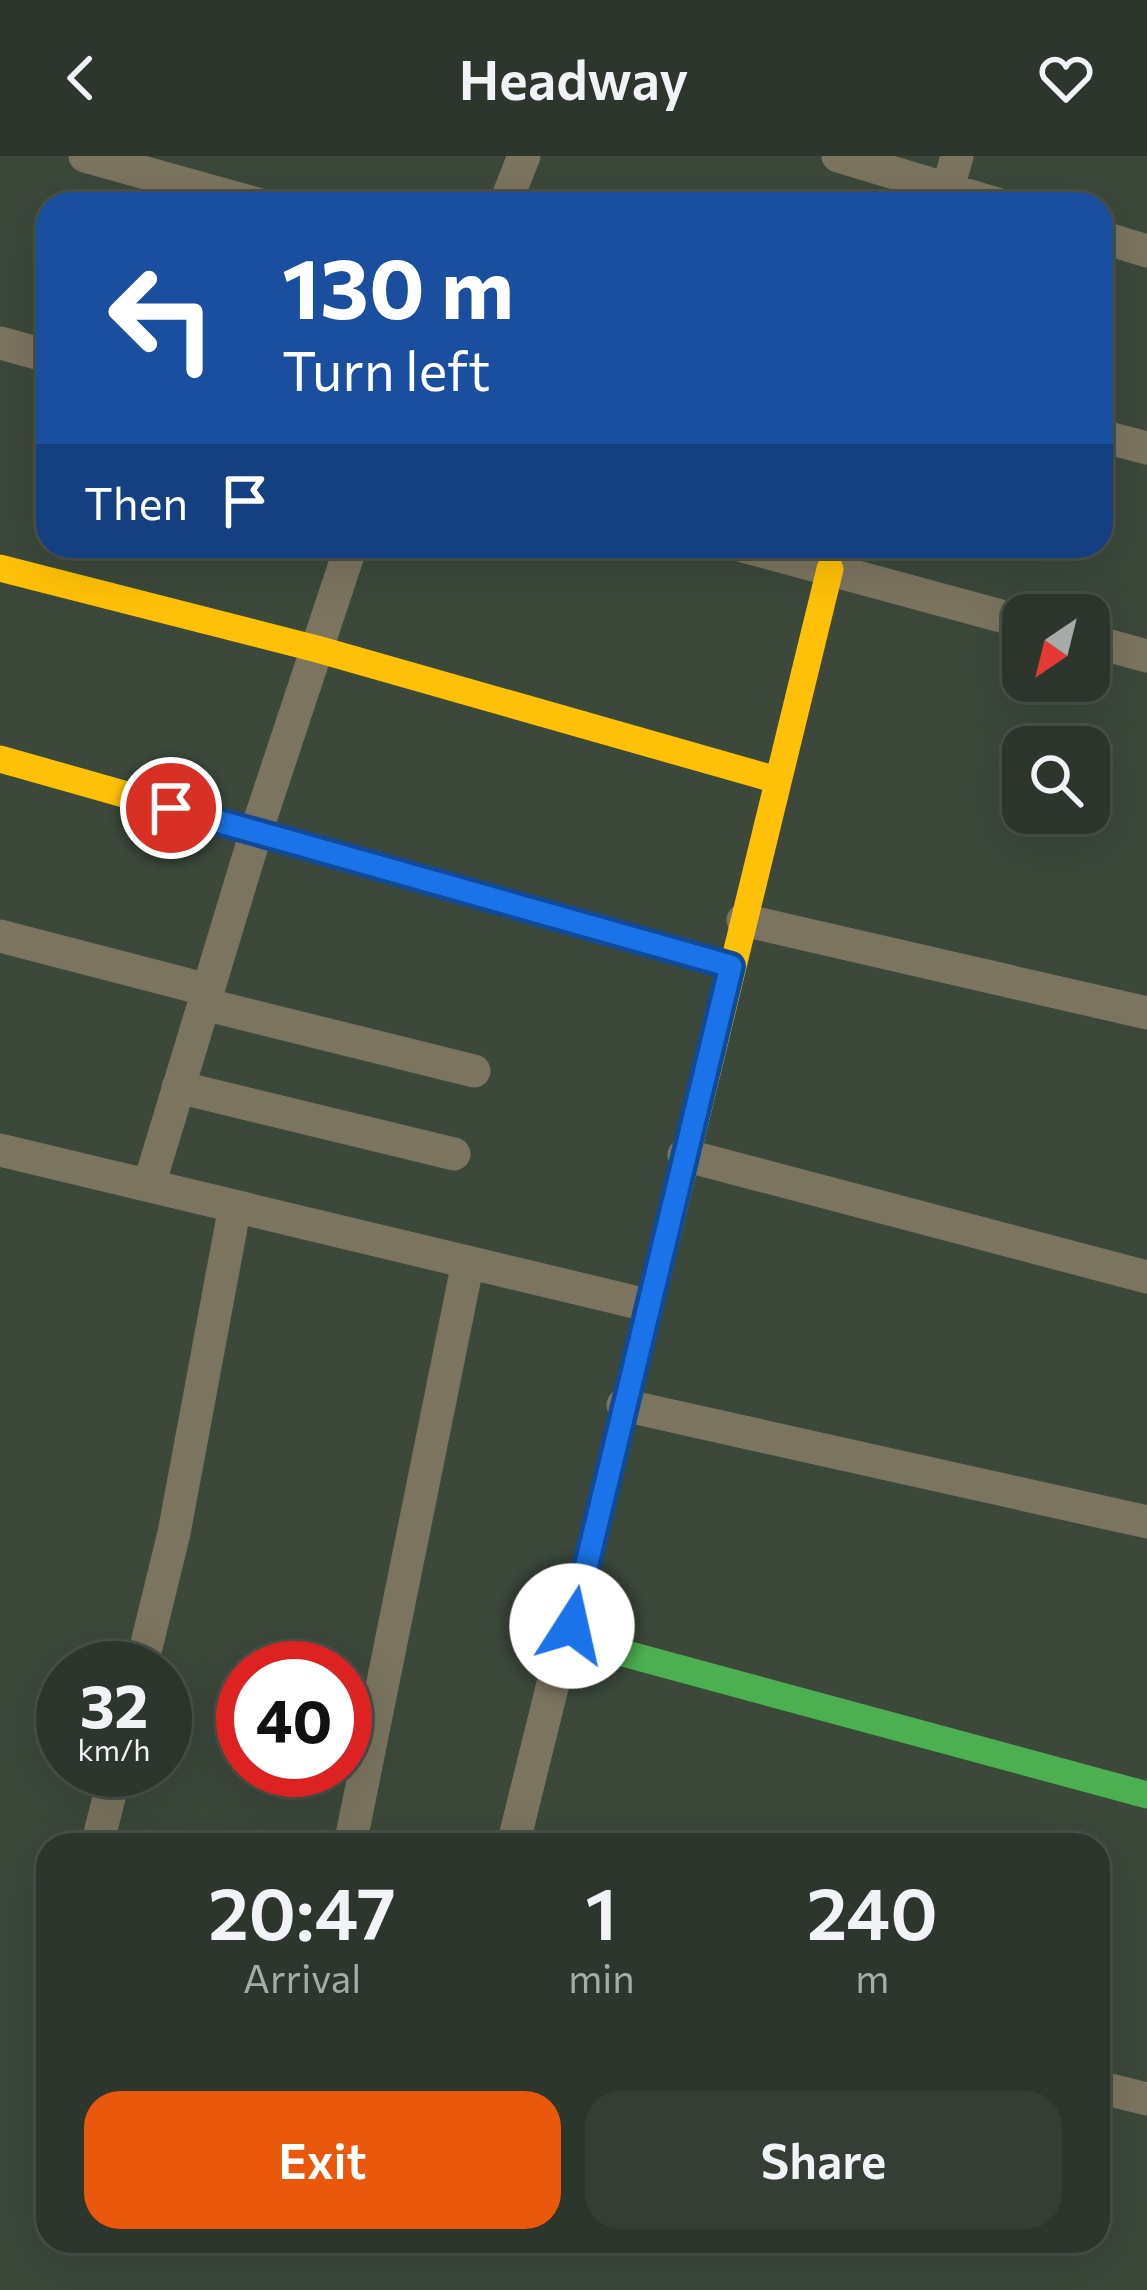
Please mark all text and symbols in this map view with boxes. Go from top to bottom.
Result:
icon: back [48,45,114,111]
text: Headway [459,45,688,111]
icon: heart [1033,45,1099,111]
text: 130 m [282,234,514,336]
icon: left [84,240,240,396]
text: Turn left [282,336,490,402]
icon: arrive [212,468,278,534]
text: Then [84,474,188,529]
north arrow [1002,594,1110,702]
map controls [1002,594,1110,834]
button: search [1002,726,1110,834]
pin [120,757,222,859]
icon: arrive [138,775,204,841]
position arrow [509,1563,635,1689]
speed limit sign: 40 [216,1641,372,1797]
text: 32 [80,1667,148,1740]
text: km/h [78,1730,150,1767]
text: 20:47 [208,1867,396,1955]
text: 1 [585,1867,617,1955]
text: 240 [807,1867,938,1955]
text: Arrival [243,1953,361,2001]
text: min [568,1953,635,2001]
text: m [855,1953,889,2001]
button: Exit [84,2091,561,2229]
button: Share [585,2091,1062,2229]

